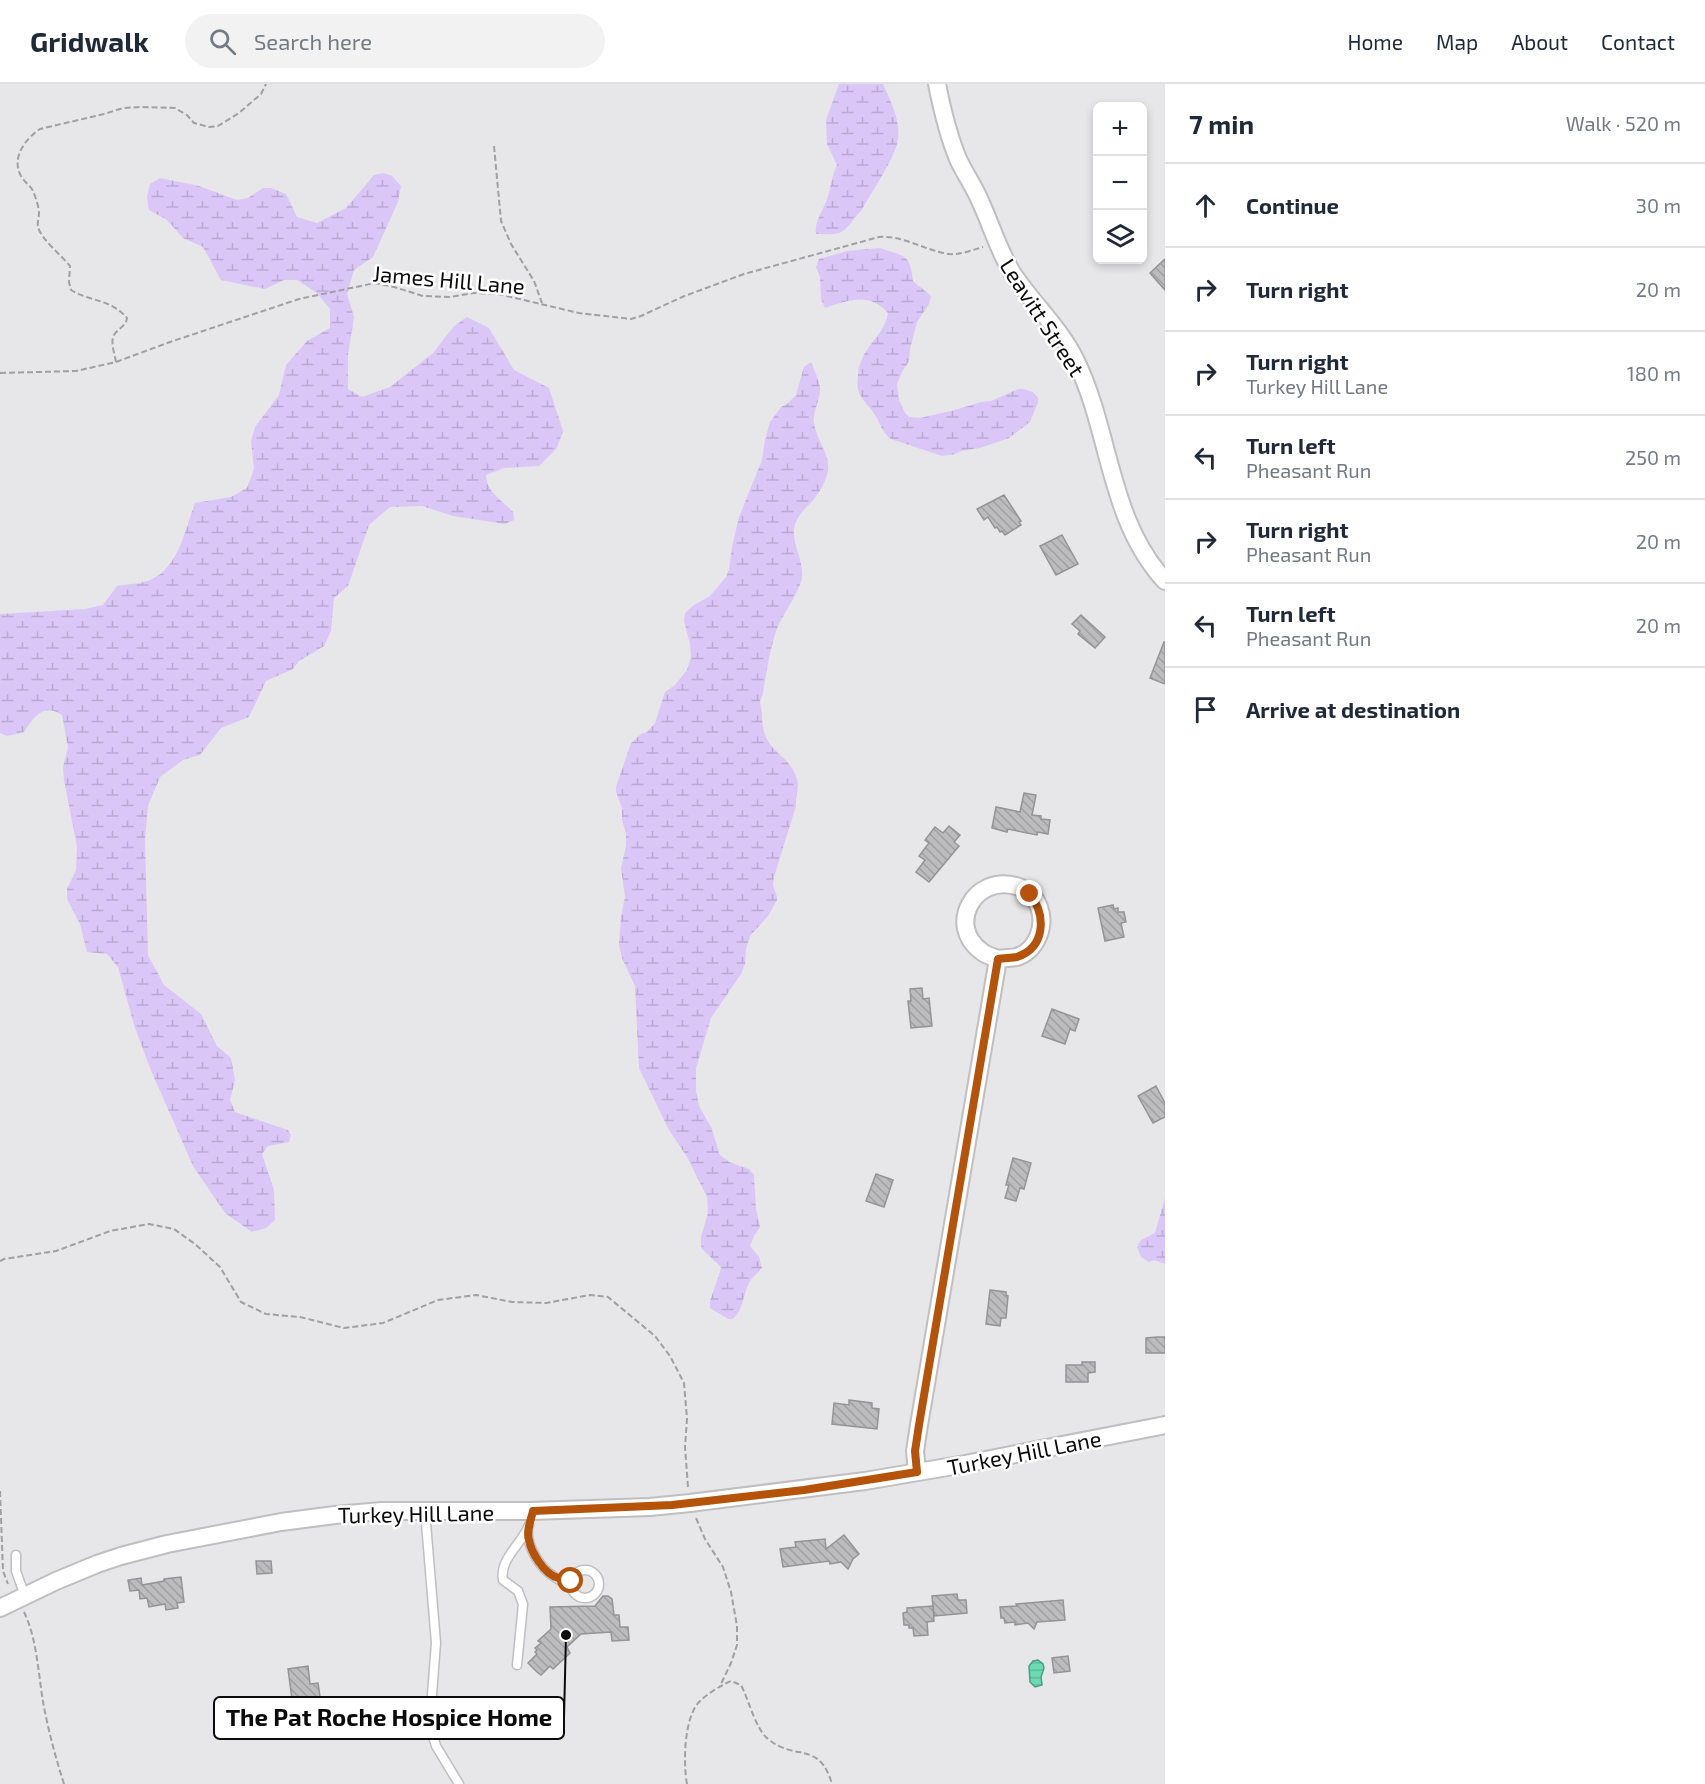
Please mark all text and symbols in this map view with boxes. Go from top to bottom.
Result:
search box [185,14,605,68]
text: Gridwalk [30,24,149,58]
icon: search [206,25,239,58]
text: Search here [254,28,372,54]
text: Home [1347,29,1403,54]
text: Map [1436,29,1478,54]
text: About [1511,29,1568,54]
text: Contact [1601,29,1675,54]
map controls [1093,102,1147,264]
button: + [1093,102,1147,156]
text: 7 min [1189,108,1254,139]
text: Walk · 520 m [1566,111,1681,135]
button: − [1093,156,1147,210]
icon: ahead [1189,189,1222,222]
text: Continue [1246,192,1339,218]
text: 30 m [1636,193,1681,217]
button: layers [1093,210,1147,264]
street label: Leavitt Street [995,253,1091,381]
street label: James Hill Lane [372,259,526,299]
icon: right [1189,273,1222,306]
text: Turn right [1246,276,1348,302]
text: 20 m [1636,277,1681,301]
text: Turn right [1246,348,1348,374]
icon: right [1189,357,1222,390]
text: 180 m [1627,361,1681,385]
text: Turkey Hill Lane [1246,374,1388,398]
text: Turn left [1246,432,1335,458]
icon: left [1189,441,1222,474]
text: 250 m [1625,445,1681,469]
text: Pheasant Run [1246,458,1371,482]
text: Turn right [1246,516,1348,542]
icon: right [1189,525,1222,558]
text: 20 m [1636,529,1681,553]
text: Pheasant Run [1246,542,1371,566]
text: Turn left [1246,600,1335,626]
icon: left [1189,609,1222,642]
text: 20 m [1636,613,1681,637]
text: Pheasant Run [1246,626,1371,650]
icon: arrive [1189,693,1222,726]
text: Arrive at destination [1246,696,1460,722]
route end [1016,880,1042,906]
street label: Turkey Hill Lane [945,1424,1103,1480]
street label: Turkey Hill Lane [338,1499,494,1527]
route start [557,1567,583,1593]
callout: The Pat Roche Hospice Home [214,1697,564,1739]
text: The Pat Roche Hospice Home [226,1702,552,1731]

